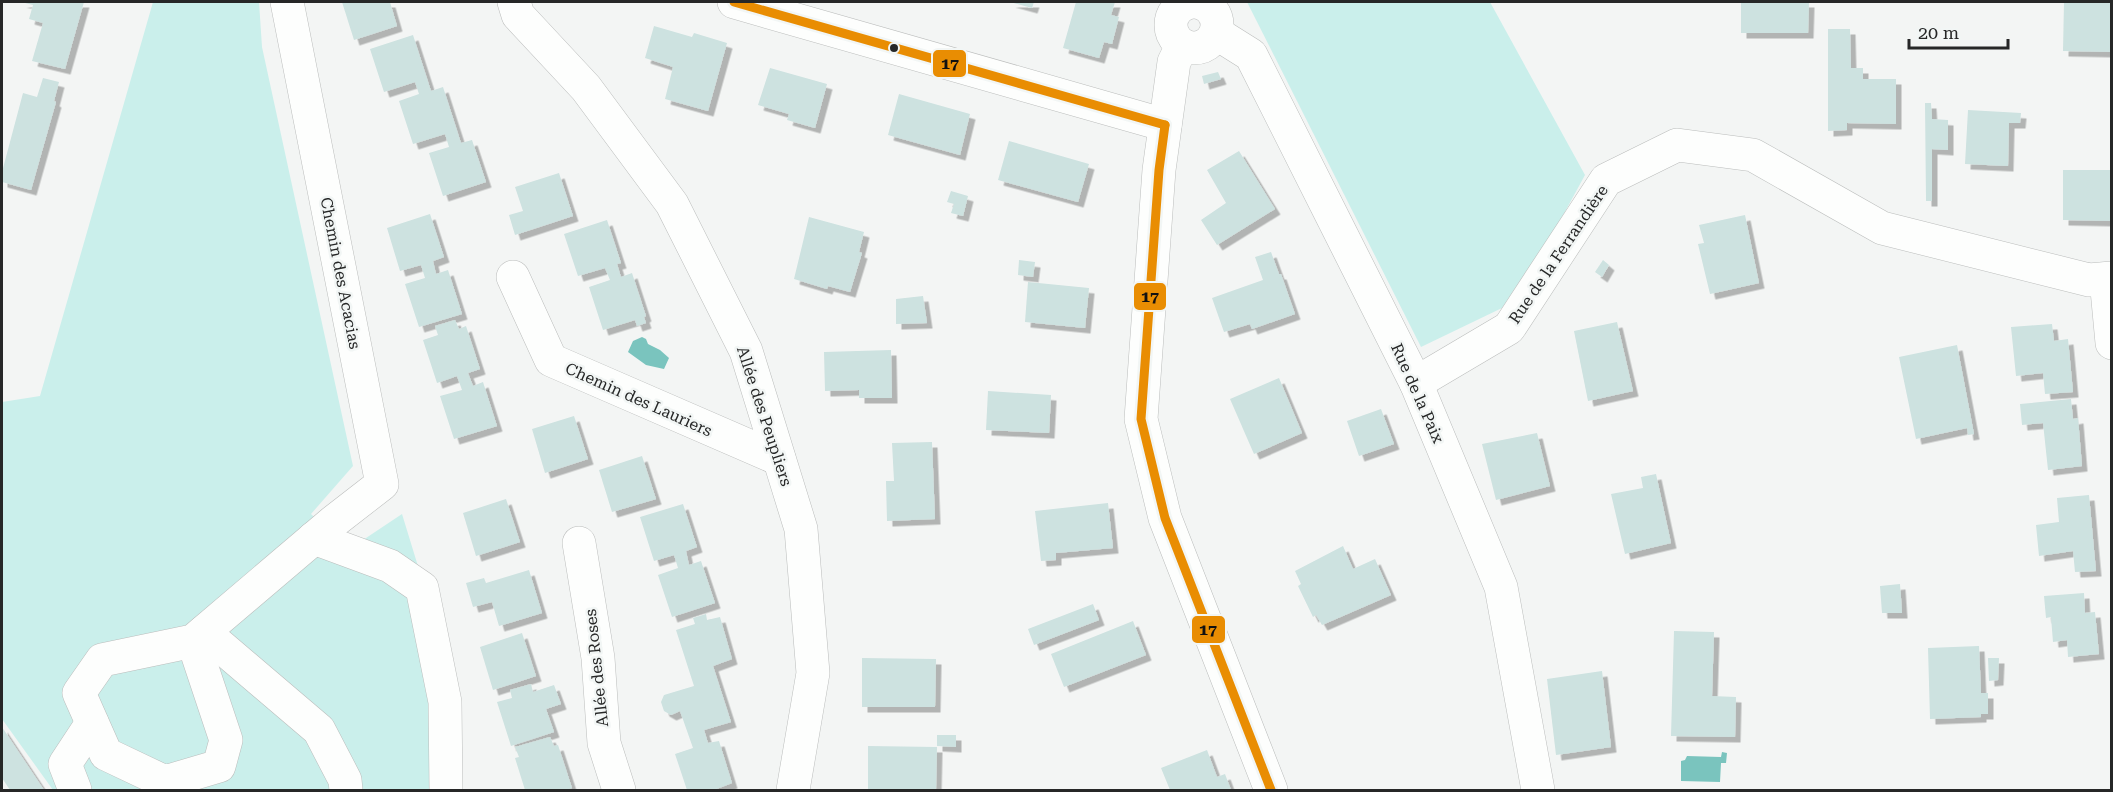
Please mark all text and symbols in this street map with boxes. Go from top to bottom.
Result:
scale bar [1909,12,2008,50]
text: 20 m [1918,22,1959,43]
unlabelled marker [888,42,900,54]
line badge: 17 [932,49,967,78]
text: 17 [941,54,959,73]
street label: Rue de la Ferrandière [1505,181,1612,327]
street label: Chemin des Acacias [316,196,365,351]
line badge: 17 [1133,282,1167,311]
text: 17 [1141,287,1159,306]
street label: Rue de la Paix [1387,340,1448,447]
street label: Allée des Peupliers [733,344,796,489]
street label: Chemin des Lauriers [562,359,715,441]
street label: Allée des Roses [581,608,612,728]
line badge: 17 [1191,615,1226,644]
text: 17 [1199,620,1217,639]

